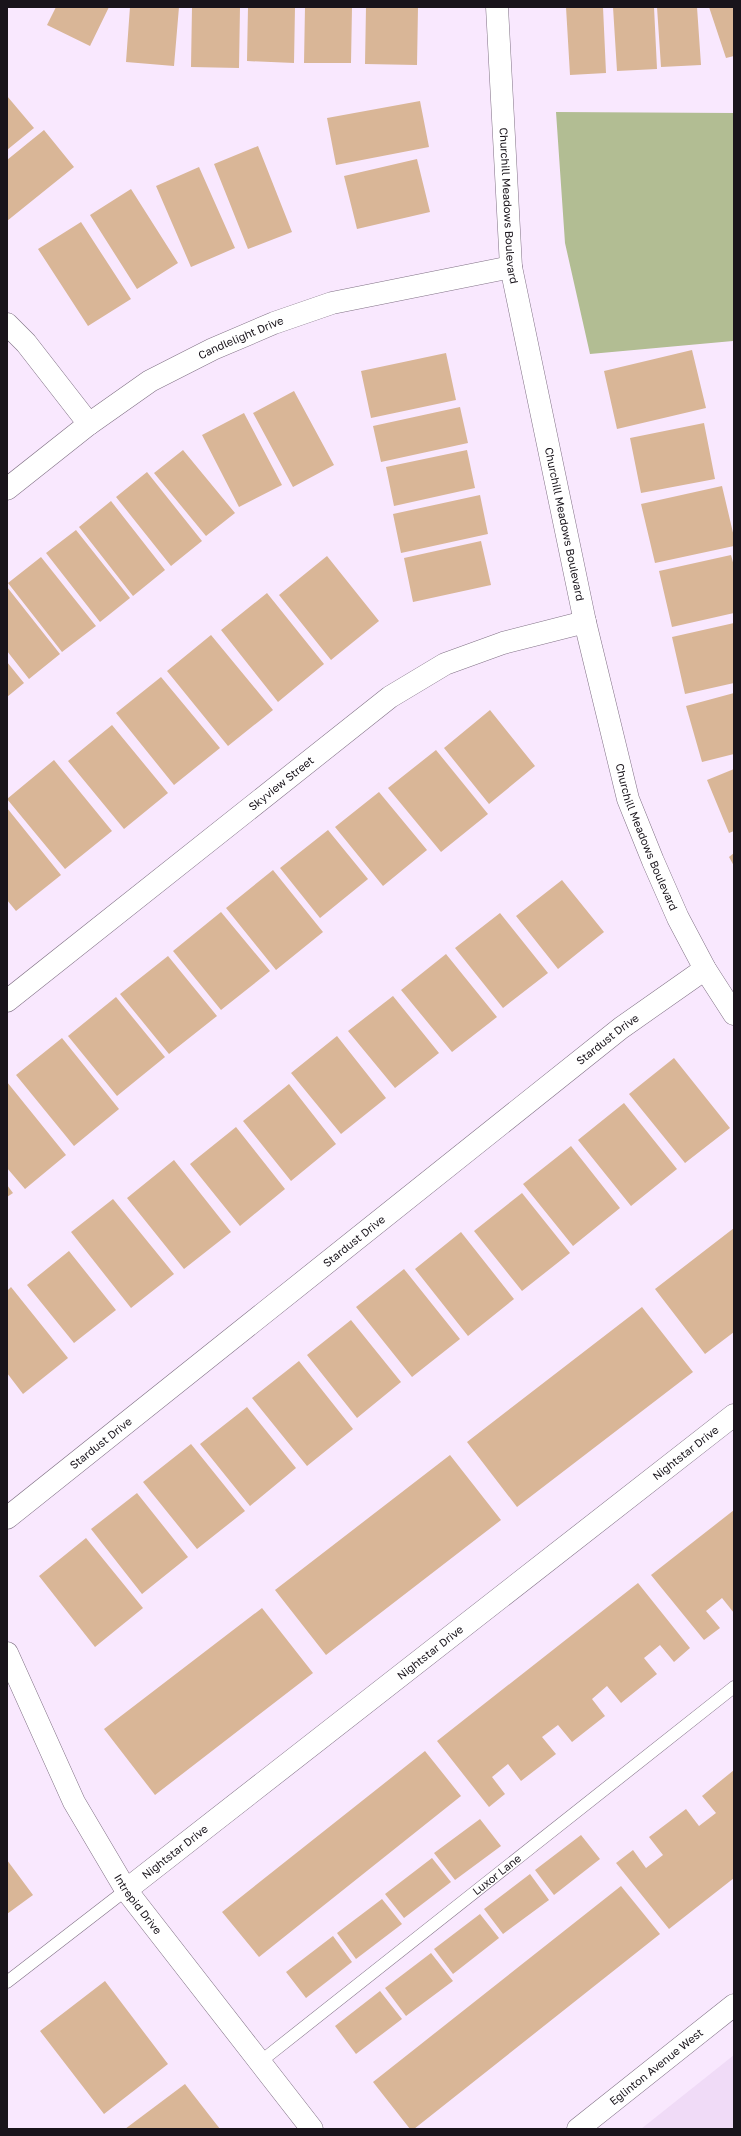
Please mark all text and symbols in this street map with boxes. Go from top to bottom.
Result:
street label: Churchill Meadows Boulevard [497,127,521,285]
street label: Candlelight Drive [196,313,285,361]
street label: Churchill Meadows Boulevard [543,446,587,602]
street label: Skyview Street [246,753,316,813]
street label: Churchill Meadows Boulevard [614,762,681,912]
street label: Stardust Drive [573,1011,641,1067]
street label: Stardust Drive [320,1212,387,1269]
street label: Stardust Drive [67,1414,134,1471]
street label: Nightstar Drive [650,1423,721,1482]
street label: Nightstar Drive [394,1622,465,1682]
street label: Nightstar Drive [139,1822,210,1881]
street label: Luxor Lane [470,1851,523,1897]
street label: Intrepid Drive [112,1871,165,1936]
street label: Eglinton Avenue West [607,2025,705,2107]

